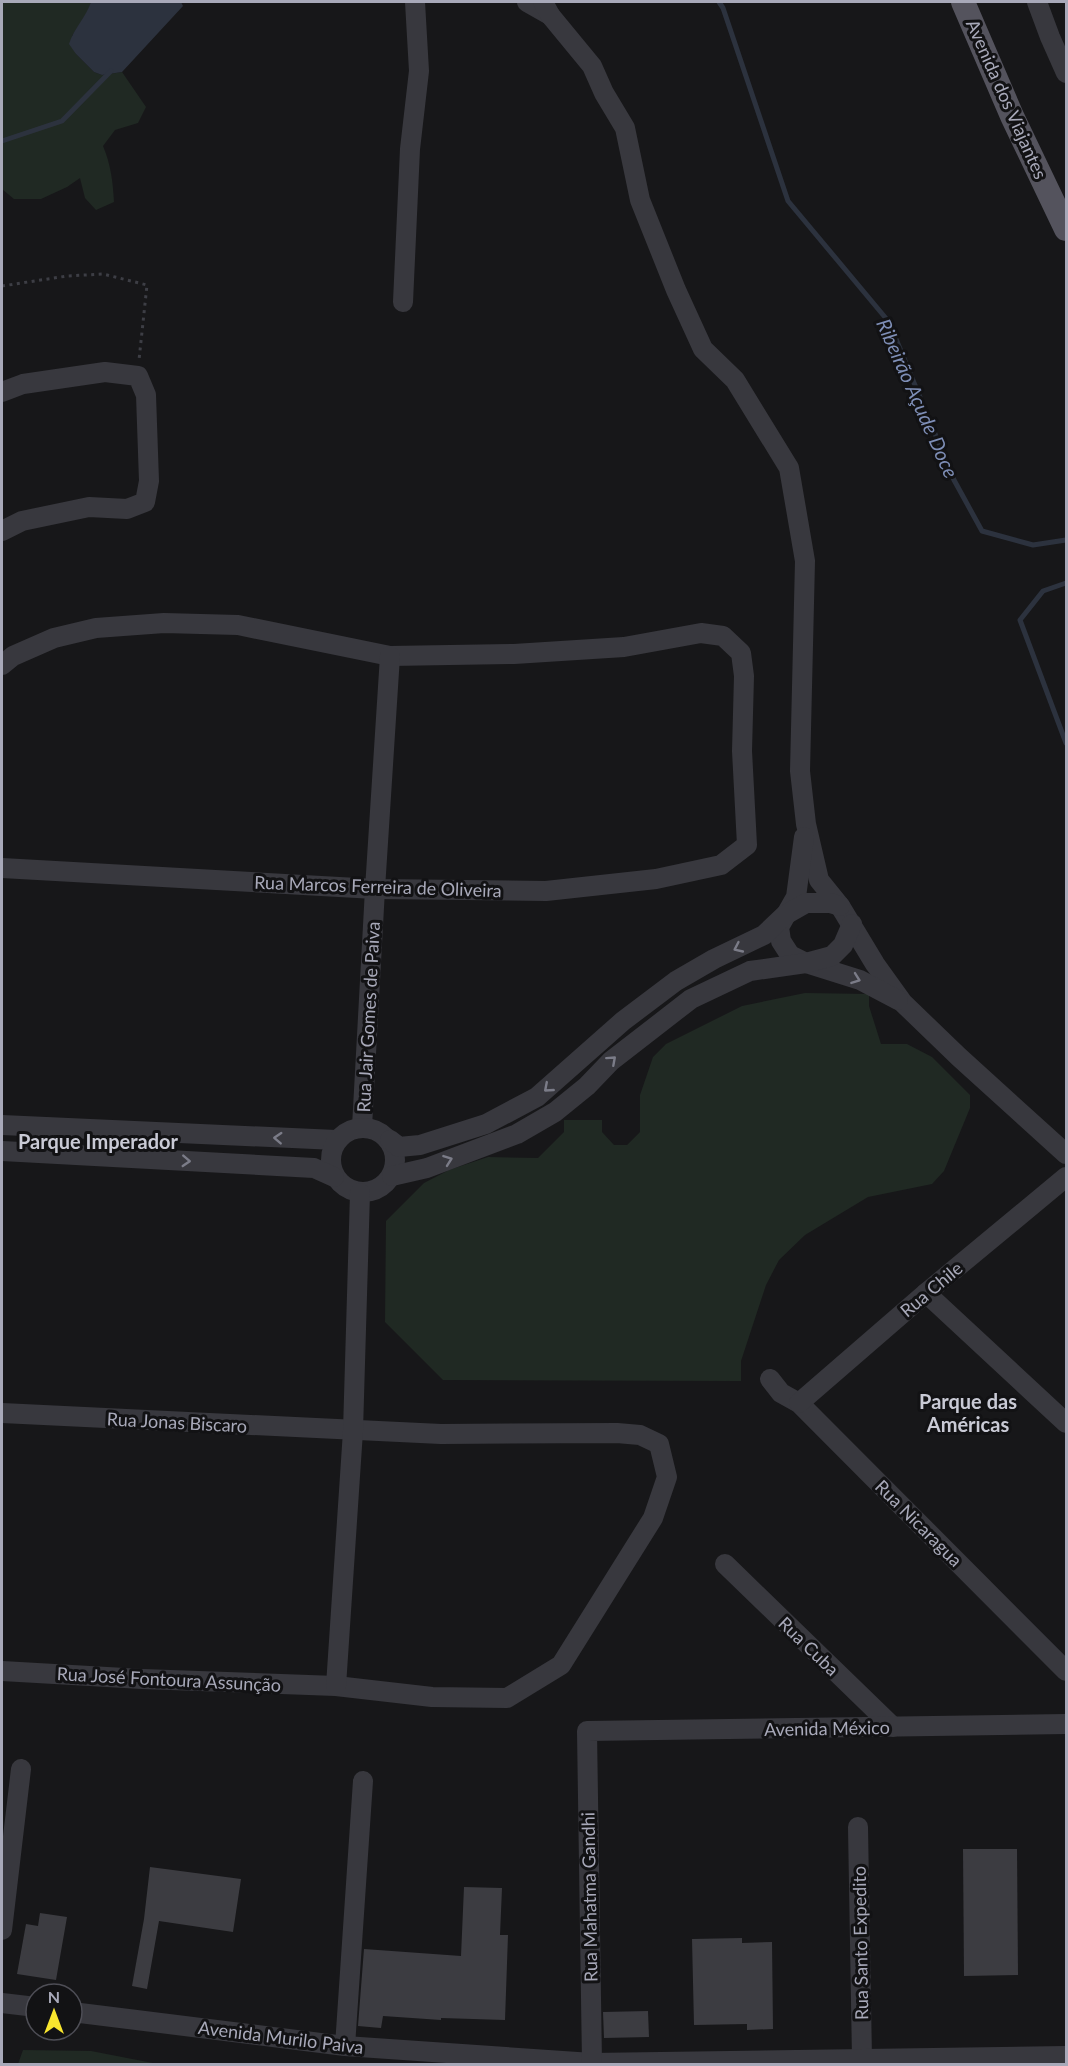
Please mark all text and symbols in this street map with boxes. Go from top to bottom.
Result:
street label: Avenida dos Viajantes [962,16,1052,182]
water label: Ribeirão Açude Doce [872,315,964,481]
street label: Rua Marcos Ferreira de Oliveira [254,871,502,901]
street label: Rua Jair Gomes de Paiva [352,921,384,1113]
one-way arrow [733,941,744,953]
one-way arrow [850,972,861,985]
one-way arrow [606,1057,617,1068]
one-way arrow [544,1081,554,1092]
district label: Parque Imperador [18,1129,179,1153]
one-way arrow [273,1131,282,1144]
one-way arrow [442,1154,453,1167]
one-way arrow [181,1155,190,1168]
street label: Rua Chile [895,1257,967,1321]
district label: Parque das Américas [919,1389,1017,1436]
street label: Rua Jonas Biscaro [106,1407,248,1437]
street label: Rua Nicaragua [871,1475,967,1571]
street label: Rua Cuba [774,1612,844,1680]
street label: Rua José Fontoura Assunção [56,1662,282,1696]
street label: Avenida México [764,1716,890,1740]
street label: Rua Mahatma Gandhi [577,1812,601,1982]
street label: Rua Santo Expedito [848,1866,872,2020]
north arrow [24,1982,84,2042]
text: N [48,1987,60,2006]
street label: Avenida Murilo Paiva [197,2016,365,2058]

